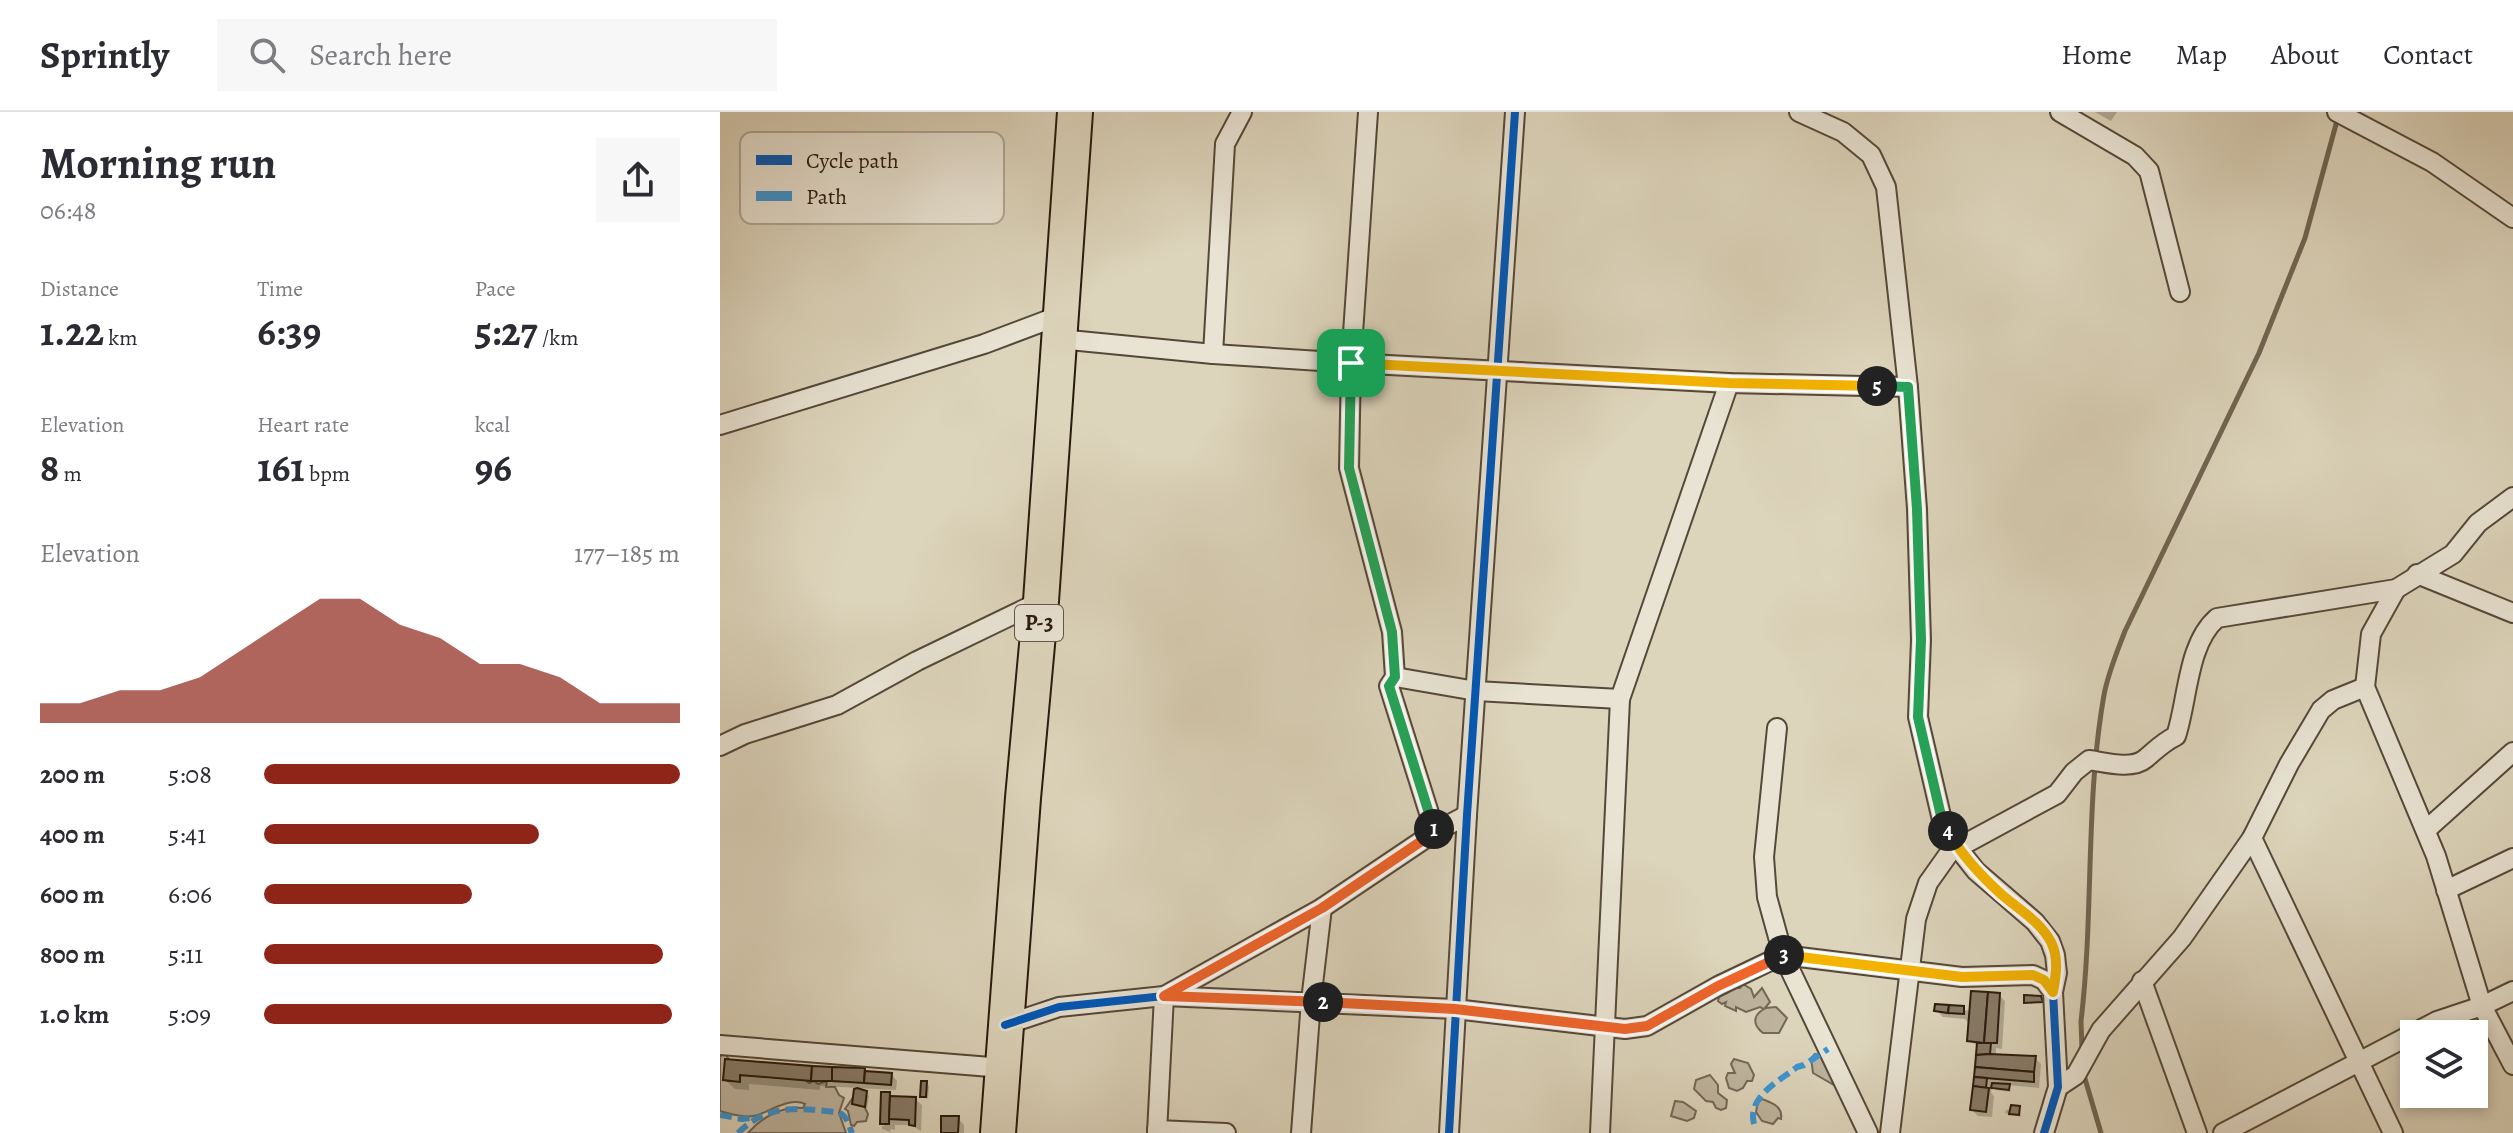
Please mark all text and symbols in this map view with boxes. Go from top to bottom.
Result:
search box [217,19,777,91]
text: Sprintly [40,29,169,81]
icon: search [245,33,289,77]
text: Search here [309,35,452,75]
text: Home [2061,36,2132,74]
text: Map [2176,36,2227,74]
text: About [2271,36,2339,74]
text: Contact [2383,36,2473,74]
legend [740,132,1004,224]
text: Morning run [40,133,276,193]
button: share [596,138,680,222]
text: Cycle path [806,146,899,176]
text: Path [806,182,847,212]
text: 06:48 [40,193,96,228]
text: Distance [40,274,119,304]
text: Time [257,274,303,304]
text: Pace [475,274,515,304]
text: 1.22 [40,304,104,359]
text: 6:39 [257,304,321,359]
text: 5:27 [475,304,538,359]
text: km [104,323,138,353]
text: /km [538,323,579,353]
pin [1317,329,1385,397]
icon: arrive [1329,341,1373,385]
pin: 5 [1857,366,1897,406]
text: 5 [1872,371,1882,401]
text: Elevation [40,410,124,440]
text: Heart rate [257,410,349,440]
text: kcal [475,410,510,440]
text: 8 [40,440,59,495]
text: 161 [257,440,305,495]
text: 96 [475,440,512,495]
text: m [59,459,82,489]
text: bpm [305,459,350,489]
text: Elevation [40,536,140,571]
text: 177–185 m [574,536,680,571]
road number: P-3 [1015,605,1063,641]
text: 200 m [40,757,105,792]
text: 5:08 [168,757,212,792]
pin: 1 [1414,809,1454,849]
pin: 4 [1928,811,1968,851]
text: 1 [1430,814,1438,844]
text: 4 [1943,816,1953,846]
text: 400 m [40,817,105,852]
text: 5:41 [168,817,206,852]
text: 600 m [40,877,105,912]
text: 6:06 [168,877,212,912]
pin: 3 [1764,935,1804,975]
text: 800 m [40,937,105,972]
text: 5:11 [168,937,203,972]
text: 3 [1779,940,1789,970]
pin: 2 [1303,982,1343,1022]
text: 2 [1318,987,1328,1017]
text: 1.0 km [40,997,109,1032]
text: 5:09 [168,997,211,1032]
map controls [2400,1020,2488,1108]
button: layers [2400,1020,2488,1108]

